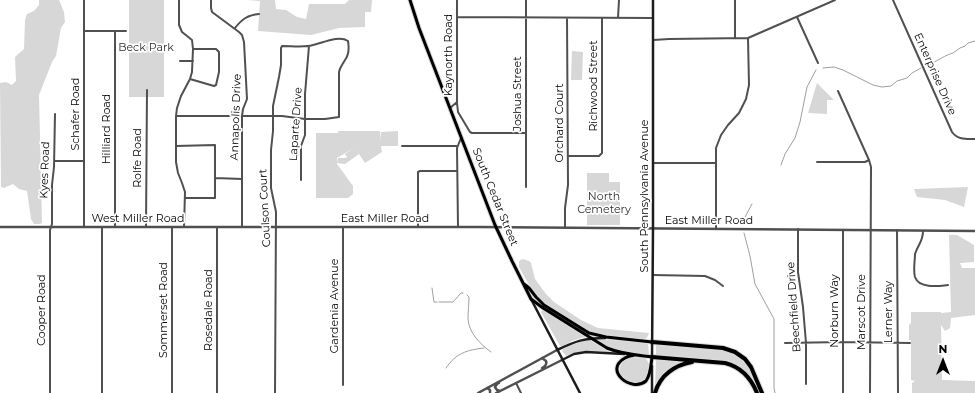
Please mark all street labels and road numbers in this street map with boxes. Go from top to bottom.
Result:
street label: Kaynorth Road [442,14,456,96]
street label: Enterprise Drive [911,31,959,117]
street label: Richwood Street [587,40,601,132]
street label: Joshua Street [511,56,525,132]
street label: Annapolis Drive [228,74,244,160]
street label: Schafer Road [69,77,83,151]
street label: Orchard Court [553,83,567,163]
street label: Laparte Drive [287,87,305,161]
street label: Hilliard Road [100,94,114,164]
street label: South Pennsylvania Avenue [638,120,652,272]
street label: Rolfe Road [131,128,145,188]
street label: Kyes Road [37,141,53,199]
street label: South Cedar Street [469,146,521,248]
street label: Coulson Court [256,169,274,247]
street label: West Miller Road [91,212,185,226]
street label: East Miller Road [341,212,429,226]
street label: East Miller Road [665,214,753,228]
street label: Gardenia Avenue [328,259,342,353]
street label: Beechfield Drive [784,261,804,353]
street label: Sommerset Road [157,262,171,358]
street label: Rosedale Road [202,269,216,351]
street label: Cooper Road [35,274,49,346]
street label: Norburn Way [828,274,842,348]
street label: Marscot Drive [855,274,869,350]
street label: Lerner Way [882,281,896,343]

